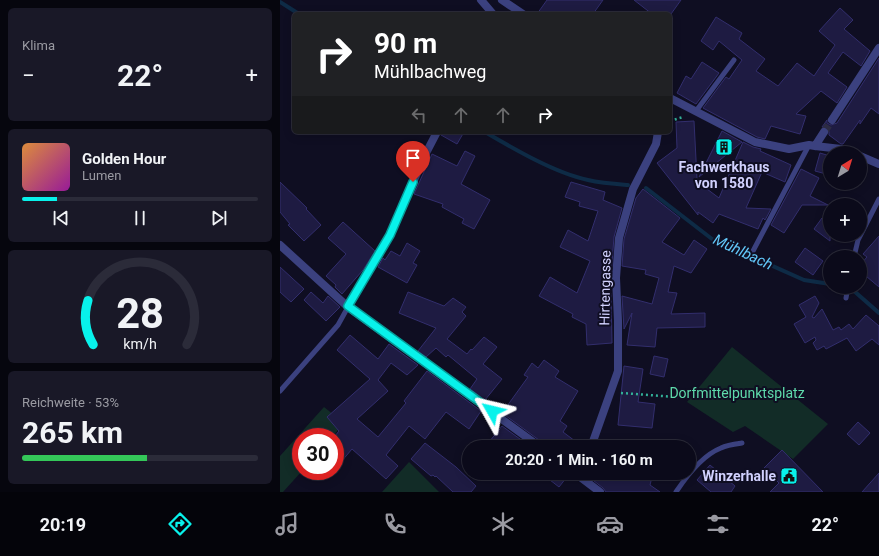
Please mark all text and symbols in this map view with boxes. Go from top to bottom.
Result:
text: 90 m [374,27,437,60]
icon: right [308,28,360,80]
text: Klima [22,38,55,53]
text: 22° [117,58,163,93]
text: Mühlbachweg [374,61,486,82]
text: − [22,63,35,88]
text: + [246,63,258,88]
icon: left [408,104,430,126]
icon: ahead [450,104,472,126]
icon: ahead [492,104,514,126]
icon: right [534,104,556,126]
building icon: Fachwerkhaus von 1580 [714,137,734,157]
pin [396,141,430,182]
north arrow [823,146,867,190]
map controls [823,146,867,294]
icon: arrive [402,147,424,169]
text: Golden Hour [82,150,166,168]
place label: Fachwerkhaus von 1580 [679,159,769,191]
text: Lumen [82,168,121,183]
button: + [823,198,867,242]
icon: previous [50,207,72,229]
icon: pause [129,207,151,229]
icon: next [208,207,230,229]
water label: Mühlbach [710,230,776,274]
street label: Hirtengasse [596,250,614,326]
button: − [823,250,867,294]
text: 28 [116,288,164,337]
text: km/h [123,335,157,351]
park label: Dorfmittelpunktsplatz [669,385,805,401]
position arrow [471,390,513,432]
text: Reichweite · 53% [22,395,119,410]
text: 265 km [22,415,123,450]
speed limit sign: 30 [292,428,344,480]
text: 20:20 · 1 Min. · 160 m [505,451,653,469]
public building icon: Winzerhalle [779,466,799,486]
place label: Winzerhalle [702,468,776,484]
icon: directions [166,510,194,538]
icon: music [273,510,301,538]
icon: phone [381,510,409,538]
icon: climate [489,510,517,538]
icon: car [596,510,624,538]
icon: filters [704,510,732,538]
text: 20:19 [40,514,86,535]
text: 22° [811,514,839,535]

